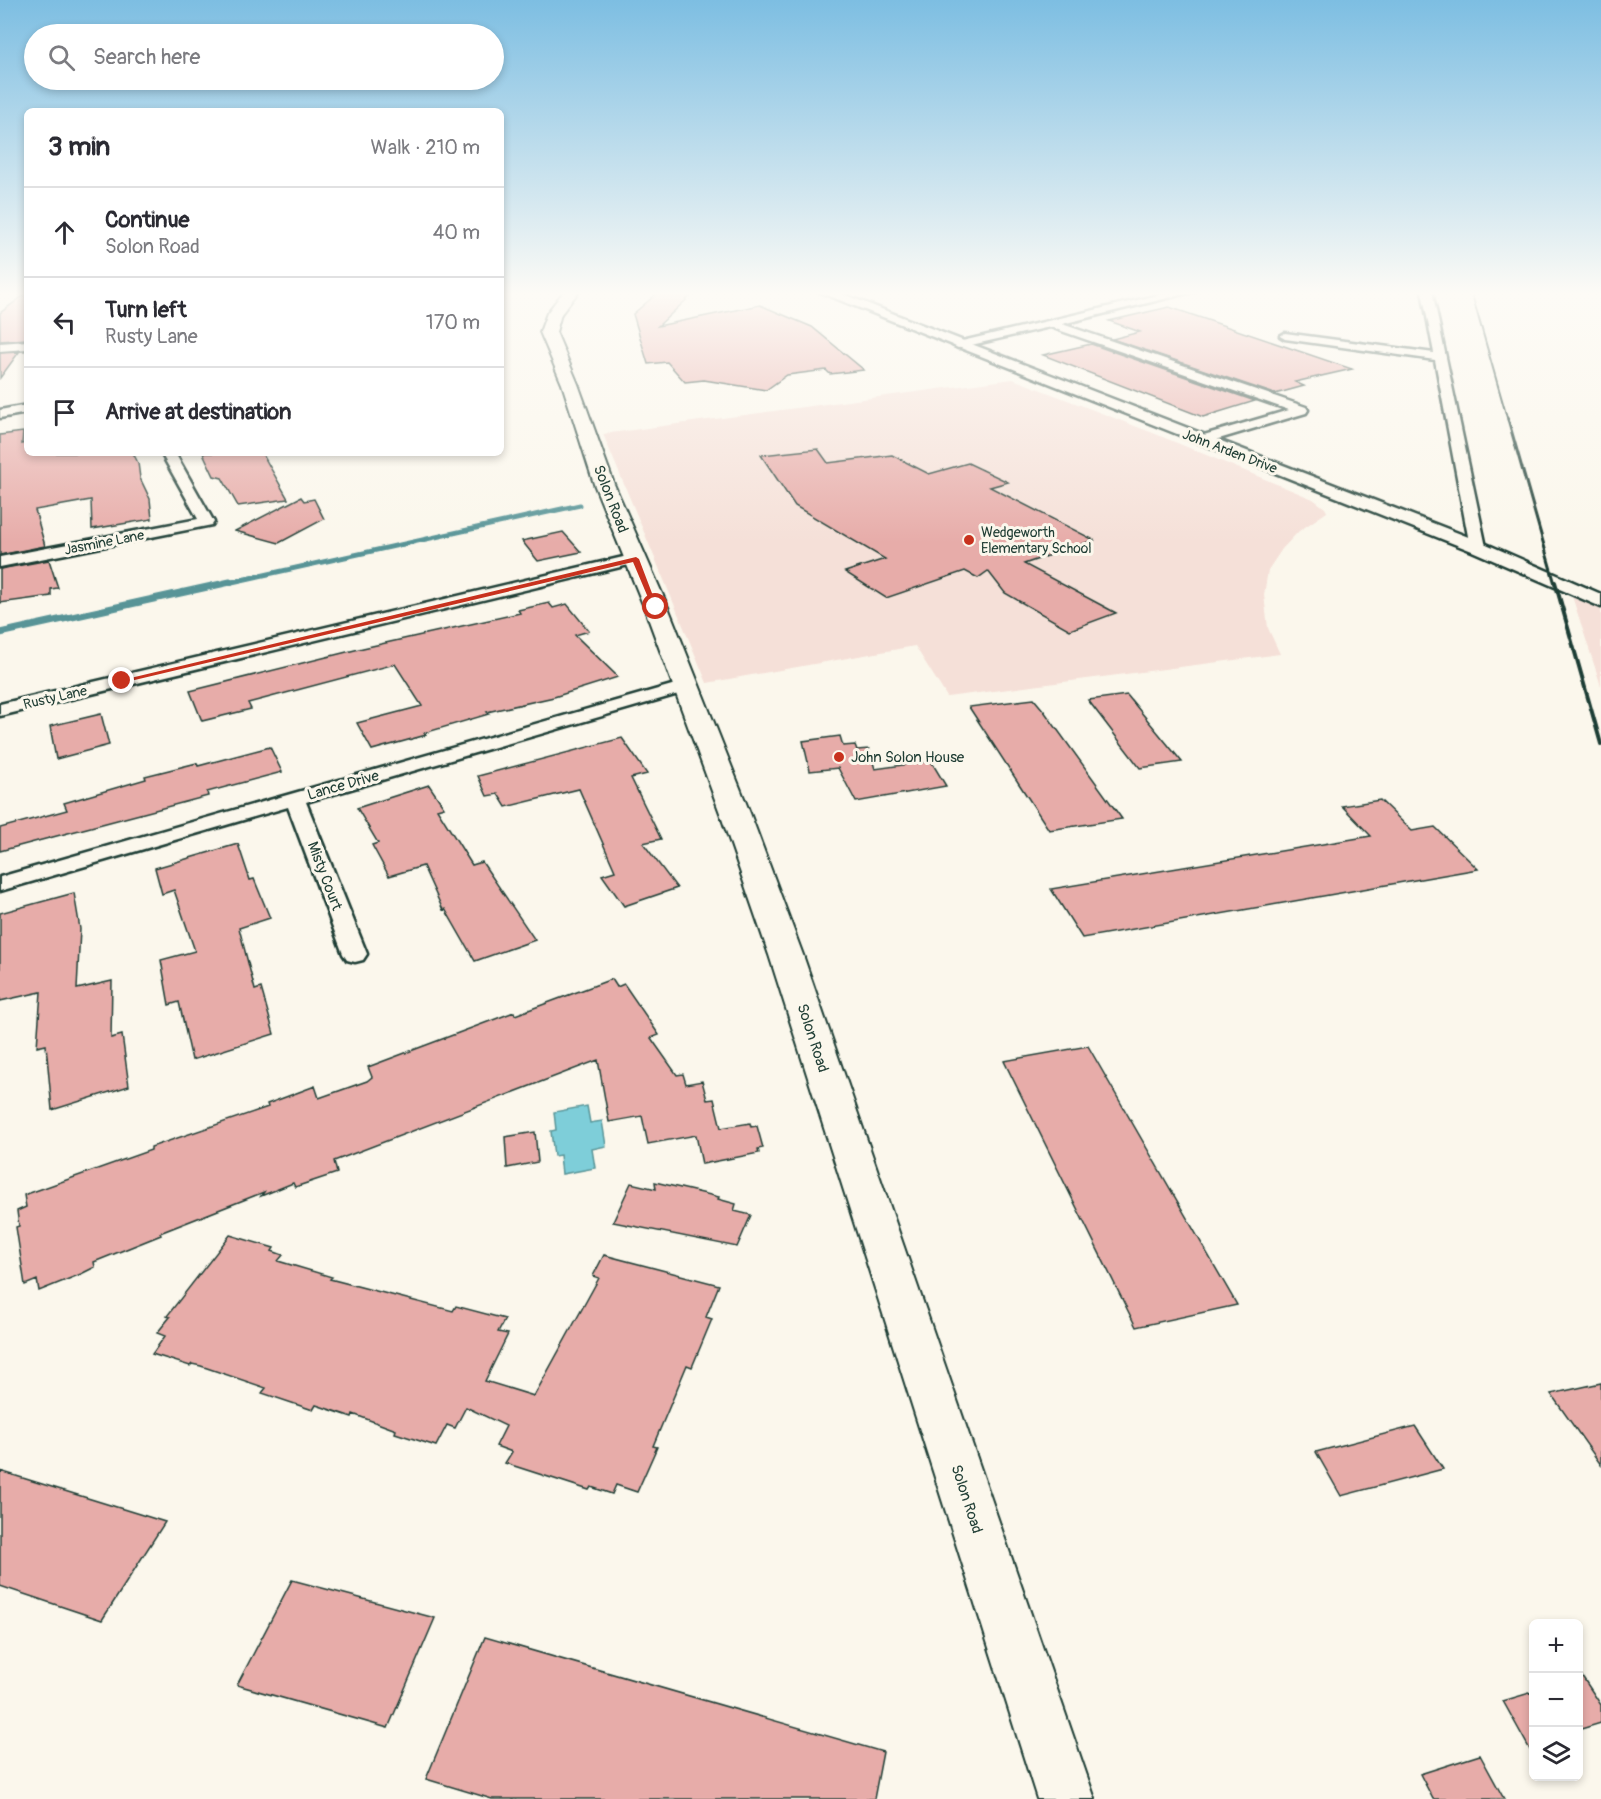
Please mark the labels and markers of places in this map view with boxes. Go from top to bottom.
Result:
place label: Wedgeworth Elementary School [981,524,1092,557]
marker: Wedgeworth Elementary School [962,533,976,547]
place label: John Solon House [851,748,965,767]
marker: John Solon House [832,750,846,764]

